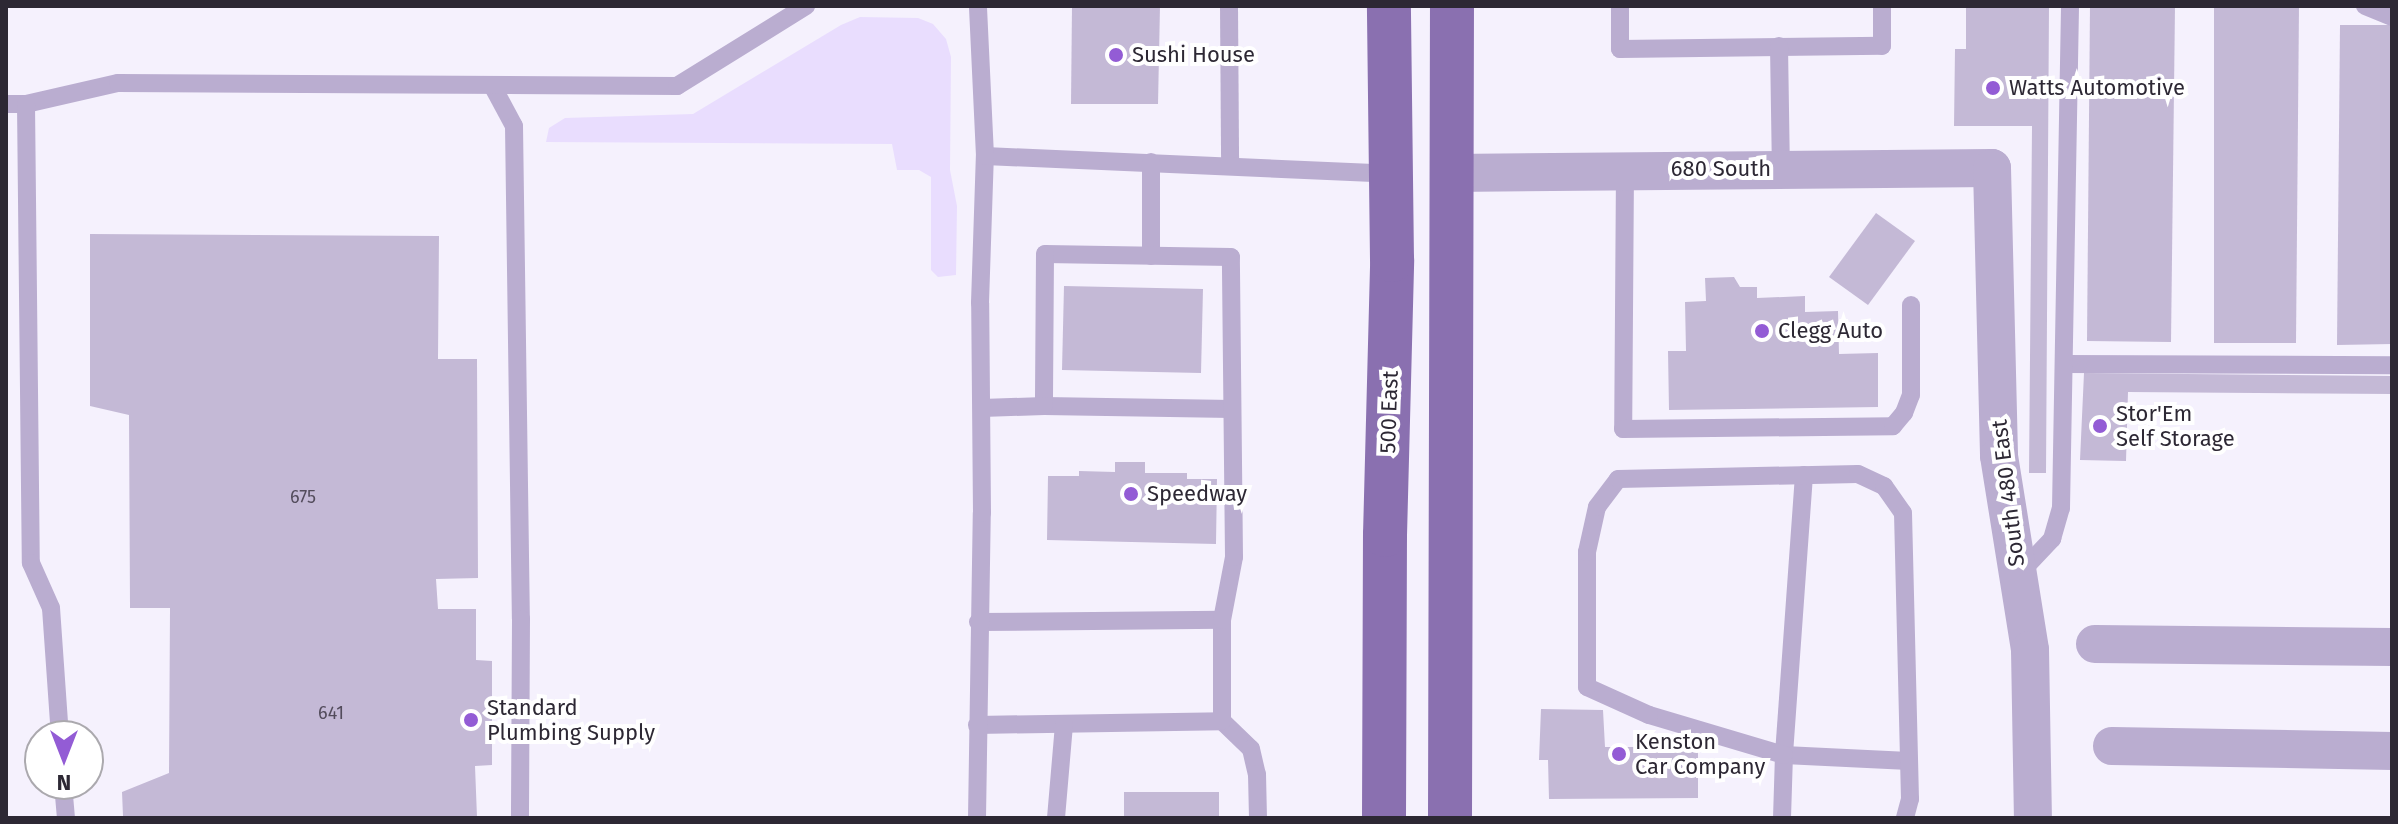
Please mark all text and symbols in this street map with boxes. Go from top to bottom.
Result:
place label: Sushi House [1132,42,1255,68]
marker: Sushi House [1107,46,1125,64]
place label: Watts Automotive [2009,75,2185,101]
marker: Watts Automotive [1984,79,2002,97]
street label: 680 South [1671,156,1771,182]
place label: Clegg Auto [1778,318,1883,344]
marker: Clegg Auto [1753,322,1771,340]
street label: 500 East [1374,370,1404,454]
place label: Stor'Em Self Storage [2116,400,2235,452]
marker: Stor'Em Self Storage [2091,417,2109,435]
street label: South 480 East [1986,418,2030,568]
place label: Speedway [1147,481,1247,507]
marker: Speedway [1122,485,1140,503]
house number: 675 [290,486,316,508]
place label: Standard Plumbing Supply [487,694,655,746]
house number: 641 [318,702,344,724]
marker: Standard Plumbing Supply [462,711,480,729]
north arrow [24,720,104,800]
place label: Kenston Car Company [1635,728,1765,780]
marker: Kenston Car Company [1610,745,1628,763]
text: N [57,769,71,796]

